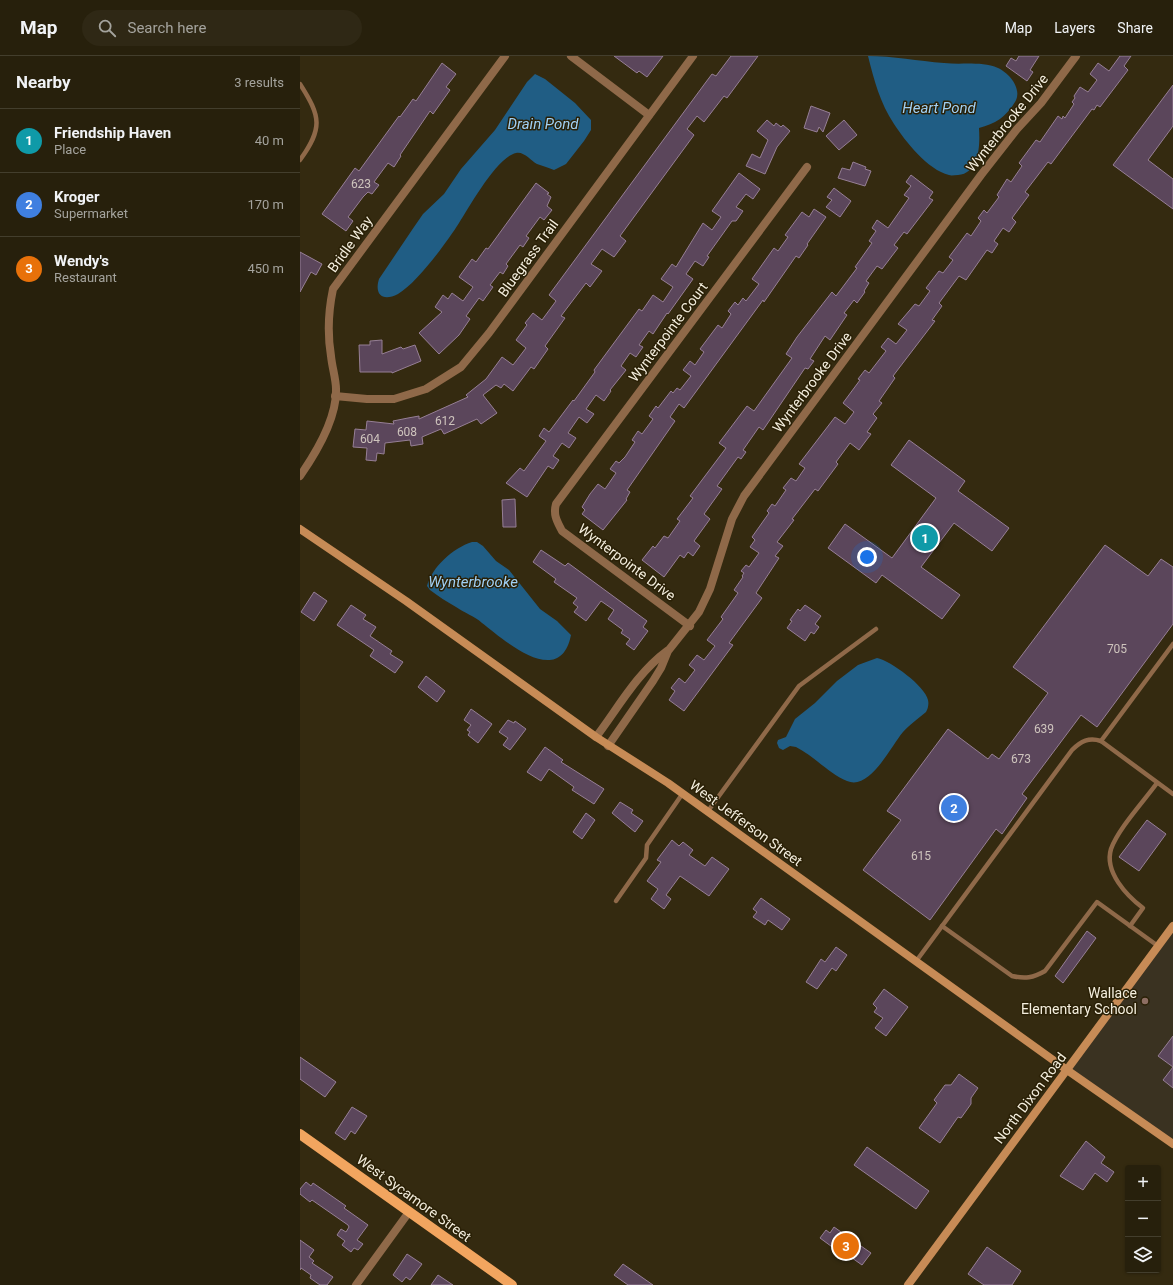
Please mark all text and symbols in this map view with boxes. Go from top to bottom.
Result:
search box [82,10,362,46]
text: Map [20,16,58,39]
icon: search [96,17,118,39]
text: Search here [128,19,206,37]
text: Map [1005,20,1032,36]
text: Layers [1054,20,1095,36]
text: Share [1117,20,1153,36]
street label: Wynterbrooke Drive [963,71,1051,175]
text: Nearby [16,72,71,92]
text: 3 results [234,75,284,90]
water label: Heart Pond [902,99,976,117]
water label: Drain Pond [508,115,579,133]
text: Friendship Haven [54,124,171,142]
text: 1 [25,133,33,148]
text: 40 m [255,133,284,148]
text: Place [54,142,86,157]
house number: 623 [351,177,371,191]
text: Kroger [54,188,99,206]
text: 2 [25,197,33,212]
text: 170 m [247,197,284,212]
text: Supermarket [54,206,128,221]
street label: Bridle Way [324,213,376,275]
street label: Bluegrass Trail [495,216,561,300]
text: Wendy's [54,252,109,270]
text: 3 [25,261,33,276]
text: 450 m [247,261,284,276]
text: Restaurant [54,270,117,285]
street label: Wynterpointe Court [625,279,711,385]
street label: Wynterbrooke Drive [769,329,855,435]
house number: 612 [435,414,455,428]
house number: 608 [397,425,417,439]
house number: 604 [360,432,380,446]
street label: Wynterpointe Drive [575,520,679,604]
pin: 1 [912,523,938,553]
your location [857,547,877,567]
water label: Wynterbrooke [428,573,518,591]
house number: 705 [1107,642,1127,656]
house number: 639 [1034,722,1054,736]
house number: 673 [1011,752,1031,766]
street label: West Jefferson Street [687,777,806,869]
pin: 2 [941,793,967,823]
house number: 615 [911,849,931,863]
place label: Wallace Elementary School [1021,985,1137,1017]
marker: Wallace Elementary School [1140,996,1150,1006]
street label: North Dixon Road [991,1049,1069,1147]
street label: West Sycamore Street [354,1151,475,1245]
map controls [1125,1165,1161,1273]
button: + [1125,1165,1161,1201]
button: − [1125,1201,1161,1237]
pin: 3 [833,1231,859,1261]
button: layers [1125,1237,1161,1273]

